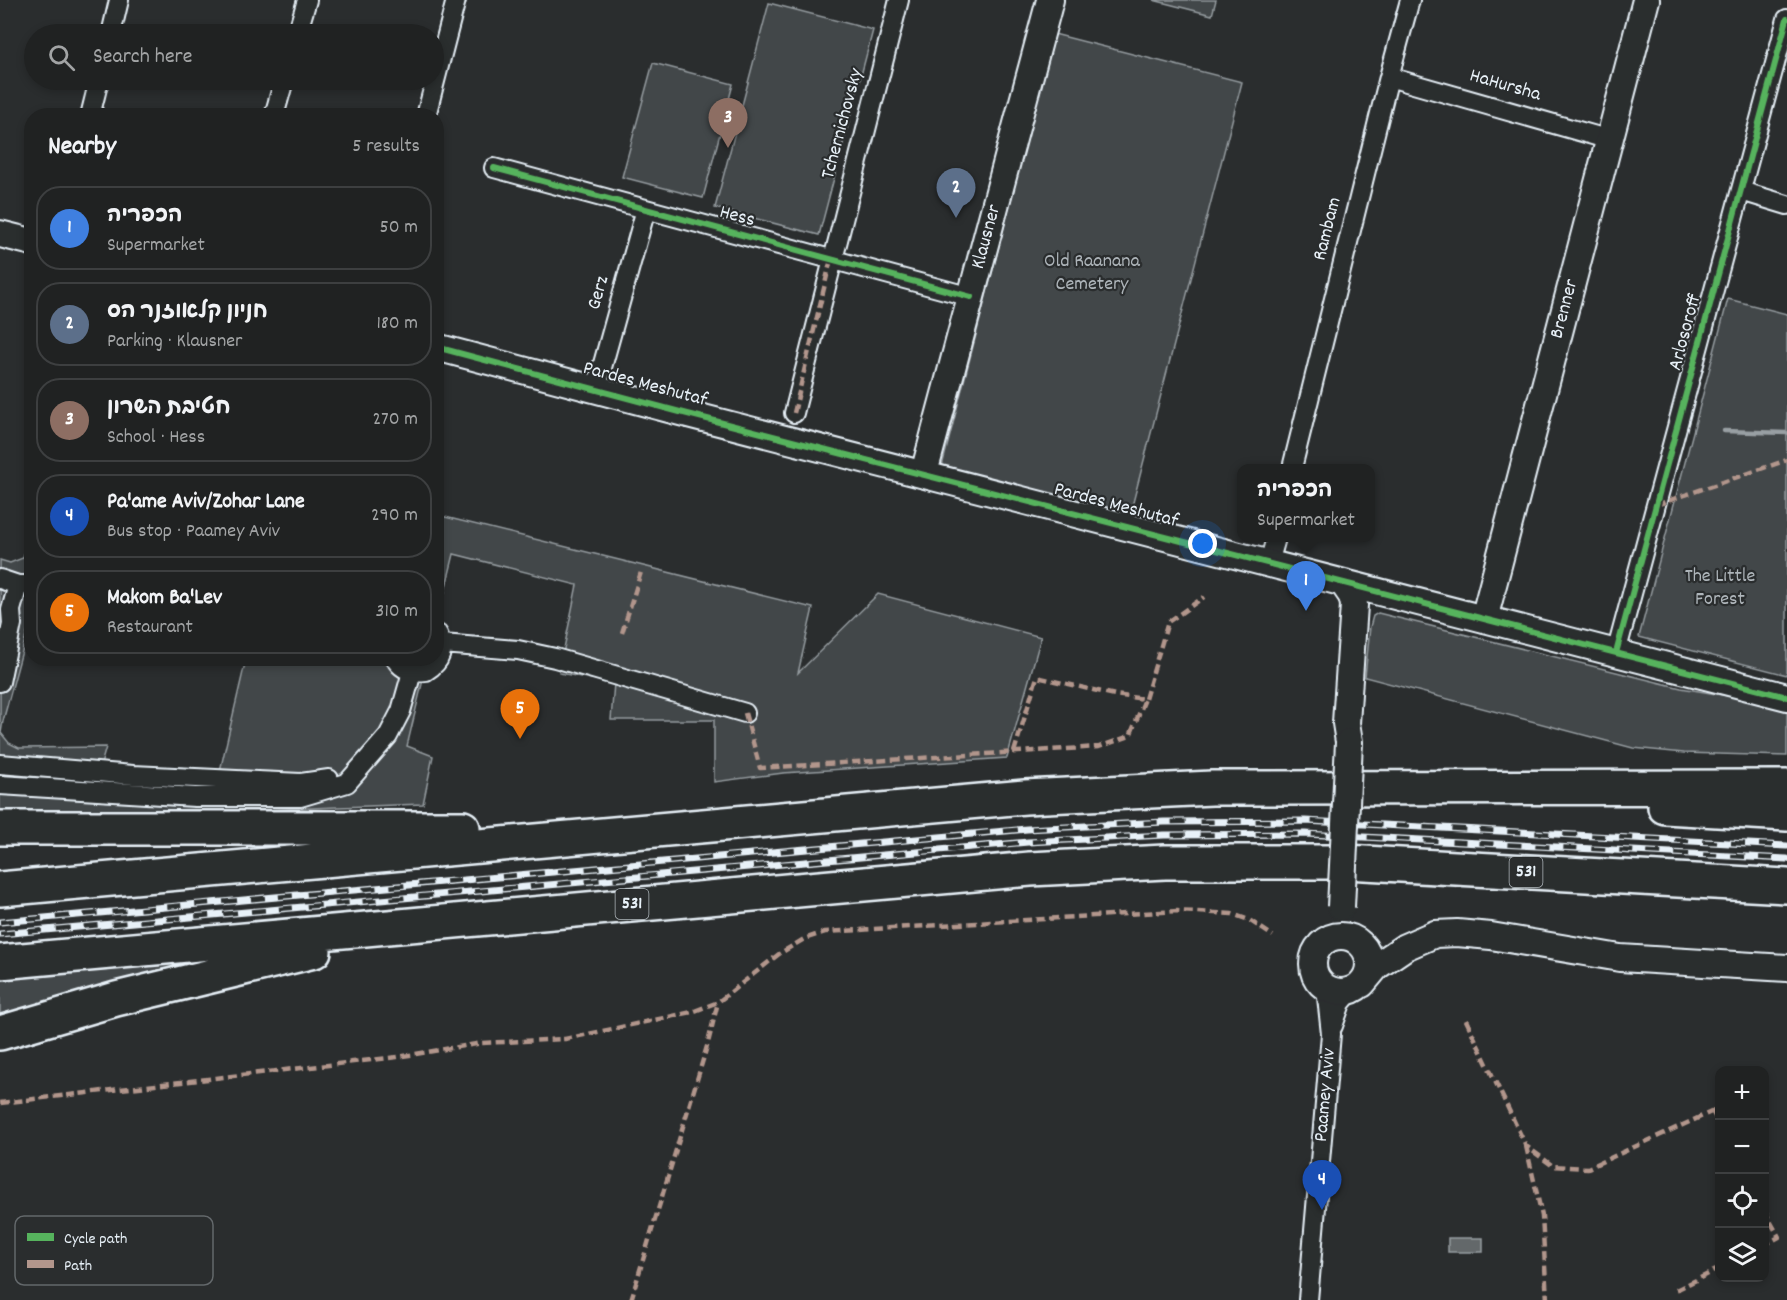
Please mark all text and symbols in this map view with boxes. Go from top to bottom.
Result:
search box [24,24,444,90]
icon: search [45,41,78,74]
text: Search here [93,42,192,73]
street label: HaHursha [1466,62,1544,110]
street label: Tchernichovsky [815,65,871,182]
pin: 3 [708,98,748,148]
text: Nearby [48,129,116,166]
text: 5 results [352,133,420,161]
pin: 2 [936,168,976,218]
street label: Rambam [1307,194,1349,264]
street label: Hess [716,199,758,235]
text: הכפריה [107,201,182,232]
street label: Klausner [965,201,1009,272]
text: 1 [67,214,72,242]
text: 50 m [380,214,418,242]
text: Supermarket [107,232,205,260]
park label: Old Raanana Cemetery [1044,248,1141,299]
street label: Gerz [581,272,617,313]
street label: Brenner [1544,276,1586,342]
street label: Arlosoroff [1662,290,1710,374]
text: חניון קלאוזנר הס [107,297,268,328]
text: 2 [65,310,74,338]
text: 180 m [376,310,418,338]
text: Parking · Klausner [107,328,242,356]
street label: Pardes Meshutaf [580,355,711,415]
text: חטיבת השרון [107,393,231,424]
text: 3 [65,406,74,434]
text: 270 m [372,406,418,434]
text: School · Hess [107,424,205,452]
popup [1237,464,1375,542]
street label: Pardes Meshutaf [1051,476,1182,536]
text: הכפריה [1257,476,1332,507]
text: Pa'ame Aviv/Zohar Lane [107,487,305,518]
text: 4 [65,502,74,530]
text: 290 m [371,502,418,530]
text: Supermarket [1257,507,1355,535]
text: Bus stop · Paamey Aviv [107,518,280,546]
your location [1188,529,1217,558]
pin: 1 [1286,562,1326,611]
park label: The Little Forest [1685,563,1756,614]
text: Makom Ba'Lev [107,583,222,614]
text: 5 [65,598,74,626]
text: 310 m [376,598,418,626]
text: Restaurant [107,614,193,642]
pin: 5 [500,690,540,739]
road number: 531 [1510,857,1543,887]
road number: 531 [616,889,648,919]
street label: Paamey Aviv [1308,1046,1344,1143]
map controls [1715,1066,1769,1282]
button: + [1715,1066,1769,1120]
button: − [1715,1120,1769,1174]
pin: 4 [1302,1160,1342,1210]
button: locate [1715,1174,1769,1228]
legend [15,1216,213,1285]
text: Cycle path [64,1228,127,1251]
button: layers [1715,1228,1769,1282]
text: Path [64,1255,92,1278]

